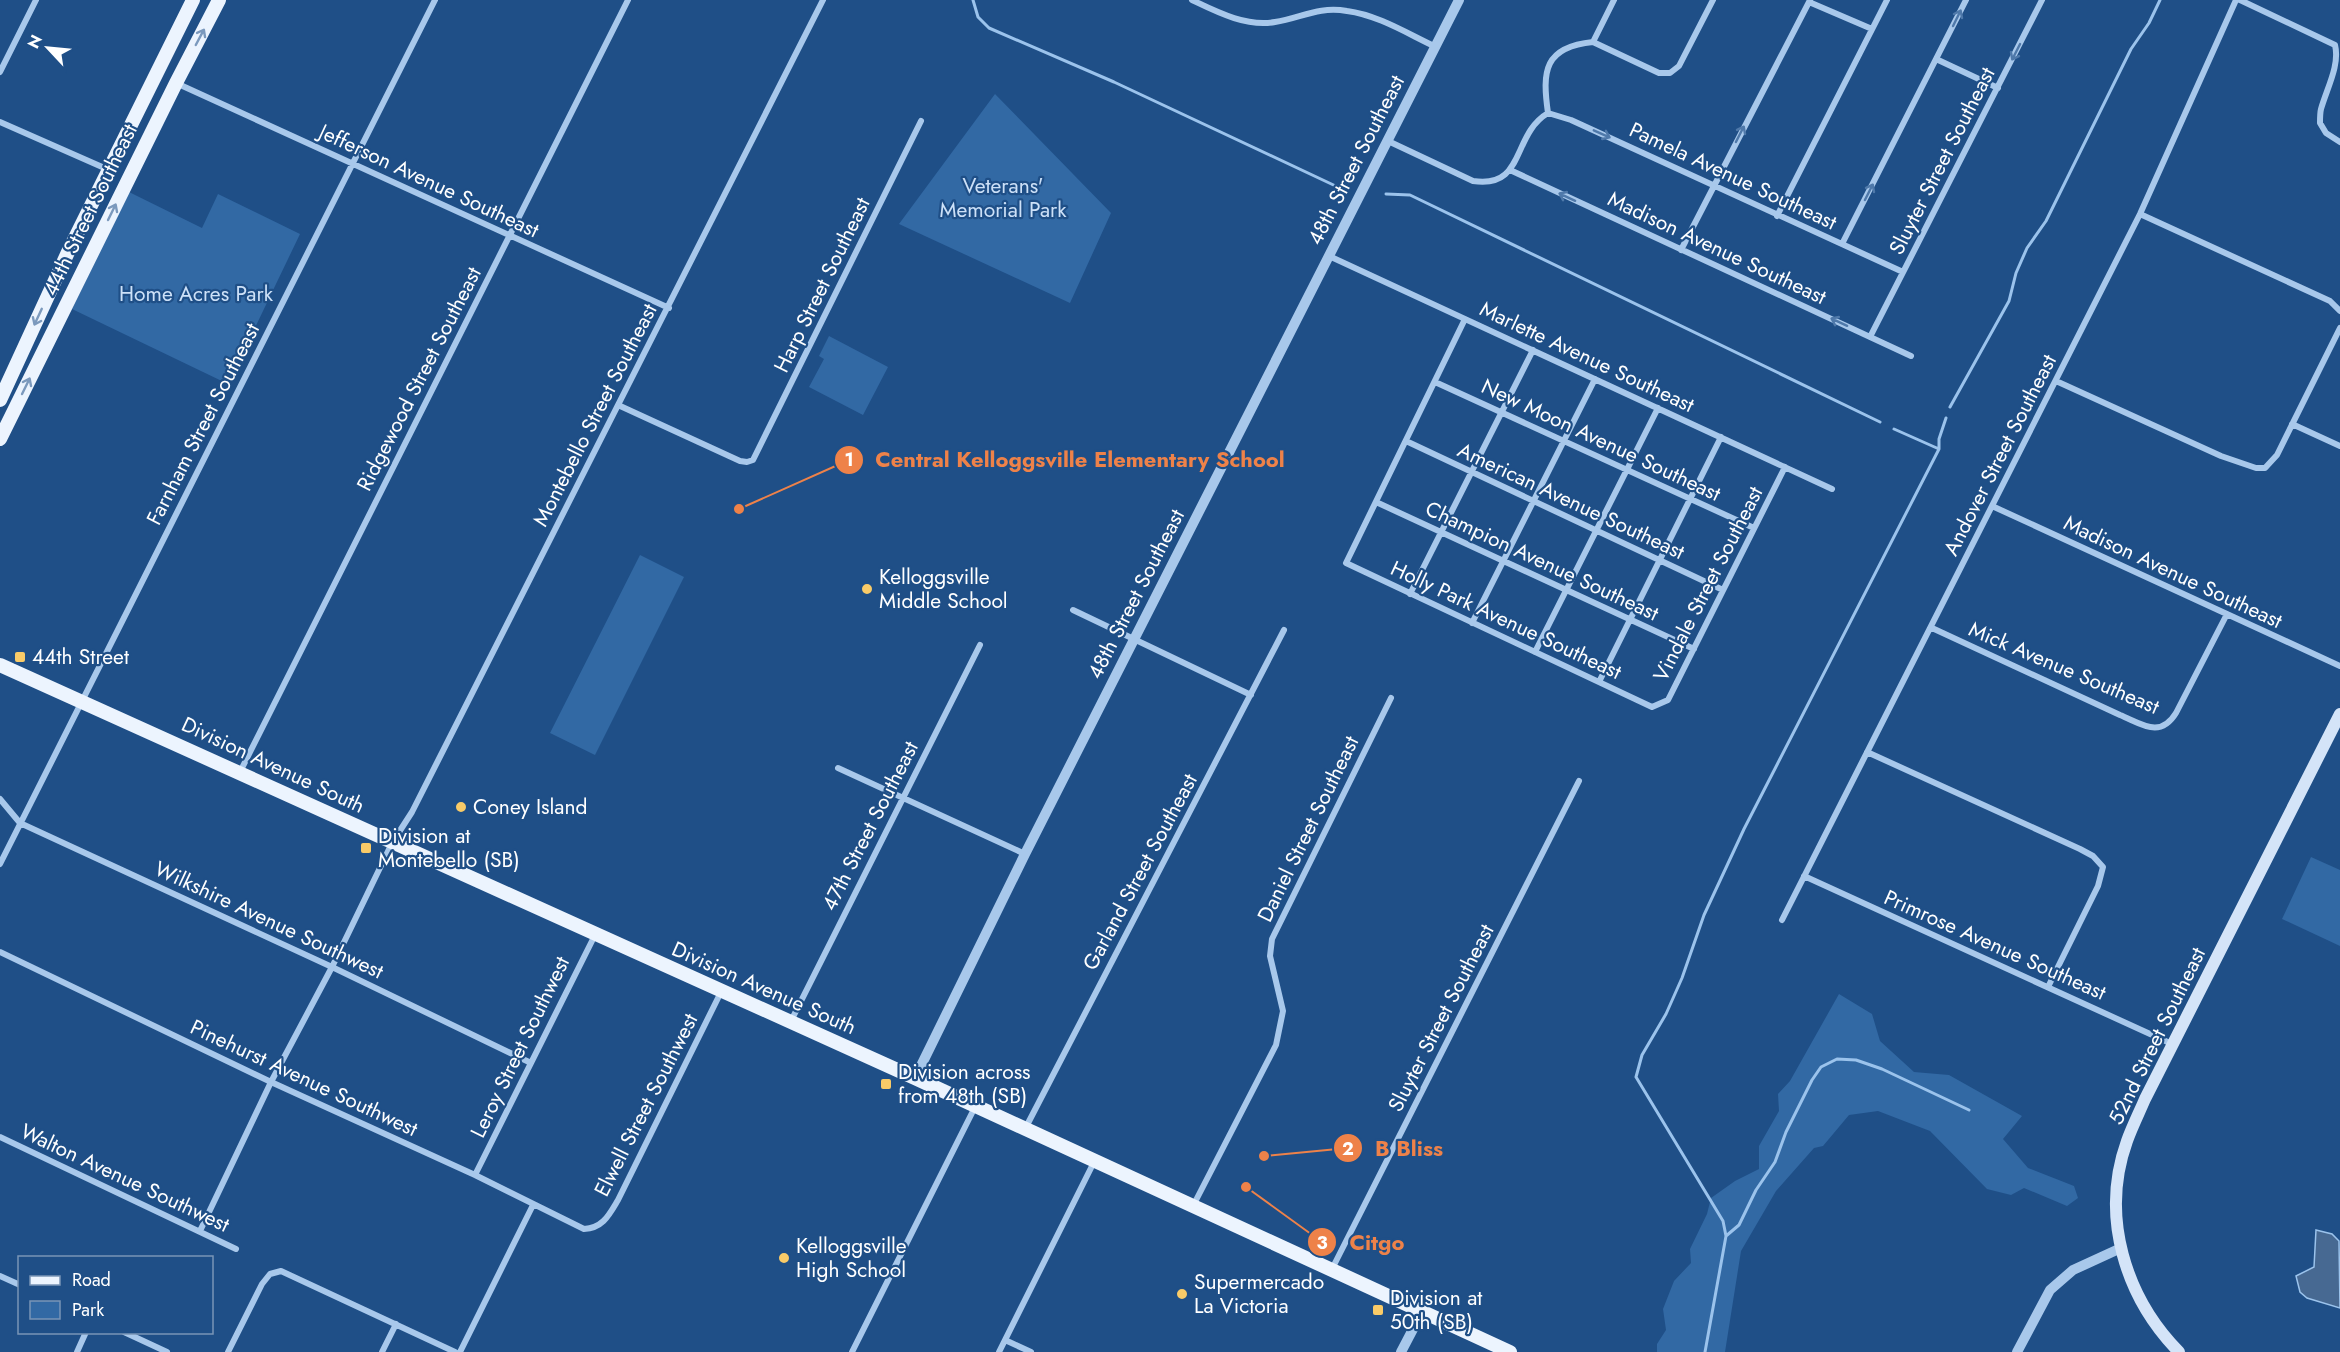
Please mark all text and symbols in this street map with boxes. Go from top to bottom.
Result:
one-way arrow [1951,9,1963,27]
north arrow [18,18,78,78]
one-way arrow [195,29,206,47]
text: N [22,31,48,52]
one-way arrow [2009,43,2021,61]
street label: Sluyter Street Southeast [1882,62,2002,260]
street label: 48th Street Southeast [1300,70,1412,250]
street label: Pamela Avenue Southeast [1624,115,1842,237]
street label: Jefferson Avenue Southeast [311,116,544,245]
street label: 44th Street Southeast [35,119,145,301]
one-way arrow [1735,125,1746,143]
one-way arrow [1593,129,1611,140]
park label: Veterans' Memorial Park [940,171,1067,225]
street label: Madison Avenue Southeast [1603,184,1831,312]
one-way arrow [1863,184,1875,201]
one-way arrow [1558,191,1576,203]
street label: Harp Street Southeast [767,192,877,378]
one-way arrow [107,203,119,221]
street label: Ridgewood Street Southeast [349,262,489,496]
park label: Home Acres Park [119,279,274,309]
street label: Marlette Avenue Southeast [1475,294,1699,420]
street label: Montebello Street Southeast [526,298,664,532]
one-way arrow [32,307,44,325]
one-way arrow [1831,316,1849,328]
street label: Farnham Street Southeast [139,318,267,530]
street label: Andover Street Southeast [1936,349,2064,561]
street label: New Moon Avenue Southeast [1476,371,1726,509]
one-way arrow [21,378,32,396]
street label: American Avenue Southeast [1453,435,1689,567]
callout: Central Kelloggsville Elementary School [834,440,1297,480]
text: Central Kelloggsville Elementary School [875,443,1285,475]
text: 1 [844,447,854,473]
street label: Vindale Street Southeast [1646,481,1770,687]
street label: Champion Avenue Southeast [1420,494,1664,628]
street label: 48th Street Southeast [1080,504,1192,684]
street label: Madison Avenue Southeast [2059,508,2287,636]
street label: Holly Park Avenue Southeast [1386,553,1626,687]
place label: Kelloggsville Middle School [879,562,1008,616]
marker: Kelloggsville Middle School [860,582,874,596]
street label: Mick Avenue Southeast [1964,614,2164,722]
place label: 44th Street [32,642,129,672]
marker: 44th Street [13,650,27,664]
street label: Division Avenue South [177,709,369,821]
street label: Daniel Street Southeast [1250,731,1366,927]
street label: 47th Street Southeast [814,736,926,916]
street label: Garland Street Southeast [1075,768,1205,976]
place label: Coney Island [473,792,587,822]
marker: Coney Island [454,800,468,814]
place label: Division at Montebello (SB) [378,821,520,875]
marker: Division at Montebello (SB) [359,841,373,855]
street label: Wilkshire Avenue Southwest [150,854,388,986]
street label: Primrose Avenue Southeast [1879,882,2111,1008]
street label: Sluyter Street Southeast [1381,919,1501,1117]
street label: Division Avenue South [667,934,861,1042]
street label: 52nd Street Southeast [2101,942,2213,1130]
street label: Leroy Street Southwest [463,951,577,1143]
street label: Elwell Street Southwest [587,1008,705,1202]
street label: Pinehurst Avenue Southwest [185,1012,423,1144]
place label: Division across from 48th (SB) [898,1057,1031,1111]
marker: Division across from 48th (SB) [879,1077,893,1091]
street label: Walton Avenue Southwest [16,1116,234,1240]
callout: B Bliss [1333,1128,1455,1168]
text: B Bliss [1375,1132,1443,1164]
text: 2 [1342,1136,1354,1162]
callout: Citgo [1307,1222,1416,1262]
text: Citgo [1350,1226,1404,1258]
text: 3 [1316,1230,1328,1256]
place label: Kelloggsville High School [796,1231,907,1285]
marker: Kelloggsville High School [777,1251,791,1265]
legend [18,1256,213,1334]
text: Road [72,1267,111,1293]
place label: Supermercado La Victoria [1194,1267,1324,1321]
place label: Division at 50th (SB) [1390,1283,1482,1337]
marker: Supermercado La Victoria [1175,1287,1189,1301]
text: Park [72,1297,104,1323]
marker: Division at 50th (SB) [1371,1303,1385,1317]

